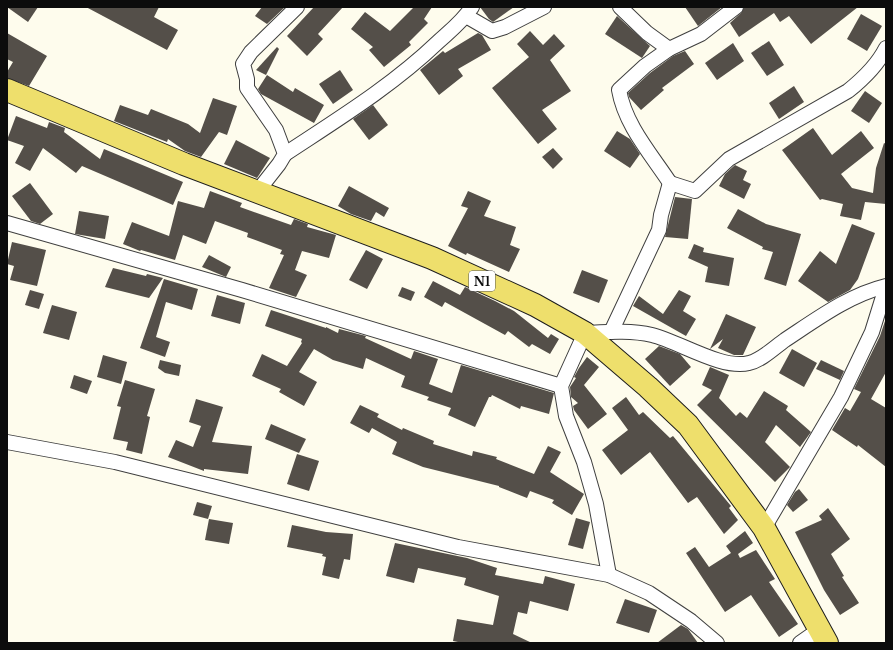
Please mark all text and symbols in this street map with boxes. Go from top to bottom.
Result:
road number: N1 [469,271,495,291]

